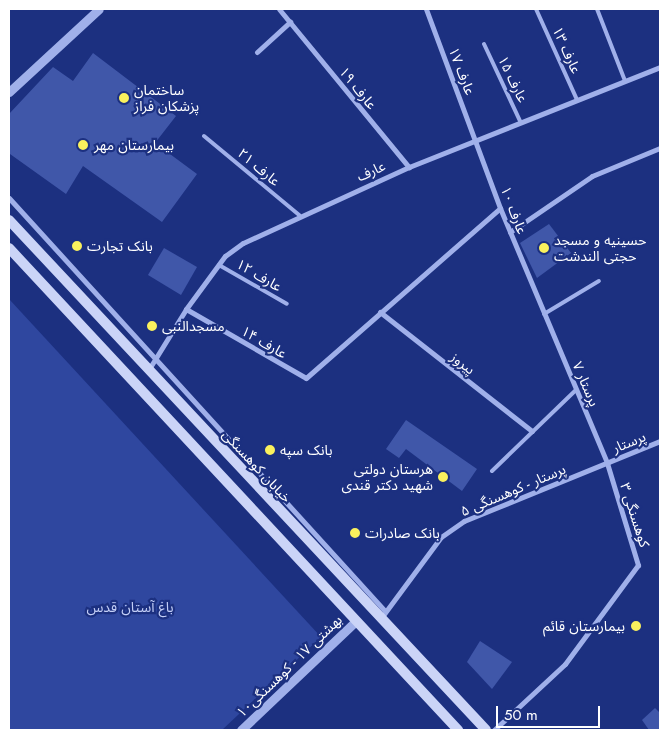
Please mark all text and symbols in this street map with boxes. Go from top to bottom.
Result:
street label: عارف ۱۳ [549,24,585,76]
street label: عارف ۱۷ [445,45,479,97]
street label: عارف ۱۵ [495,53,531,105]
street label: عارف ۱۹ [336,63,380,113]
place label: ساختمان پزشکان فراز [134,82,199,114]
marker: ساختمان پزشکان فراز [118,92,130,104]
place label: بیمارستان مهر [94,137,174,153]
marker: بیمارستان مهر [76,138,90,152]
street label: عارف ۲۱ [235,145,283,189]
street label: عارف [354,157,388,185]
street label: عارف ۱۰ [497,184,531,236]
place label: حسینیه و مسجد حجتی الندشت [554,232,646,264]
place label: بانک تجارت [87,238,153,254]
marker: بانک تجارت [71,240,83,252]
marker: حسینیه و مسجد حجتی الندشت [538,242,550,254]
street label: عارف ۱۲ [233,255,285,295]
place label: مسجدالنبی [162,318,224,334]
marker: مسجدالنبی [146,320,158,332]
street label: عارف ۱۴ [238,322,290,362]
street label: پیروز [447,348,479,378]
street label: پرستار ۷ [569,359,603,409]
street label: خیابان کوهسنگی [219,426,295,506]
street label: پرستار [610,428,648,456]
place label: بانک سپه [280,442,332,458]
marker: بانک سپه [264,444,276,456]
street label: پرستار - کوهسنگی ۵ [458,460,568,520]
place label: هرستان دولتی شهید دکتر قندی [341,461,433,494]
marker: هرستان دولتی شهید دکتر قندی [437,471,449,483]
street label: کوهسنگی ۳ [617,481,653,549]
place label: بانک صادرات [365,525,440,541]
marker: بانک صادرات [349,527,361,539]
park label: باغ آستان قدس [86,599,174,615]
street label: بهشتی ۱۷ - کوهسنگی۱۰ [233,611,345,721]
place label: بیمارستان قائم [543,618,625,634]
marker: بیمارستان قائم [629,619,643,633]
scale bar [499,696,603,728]
text: 50 m [504,704,538,726]

